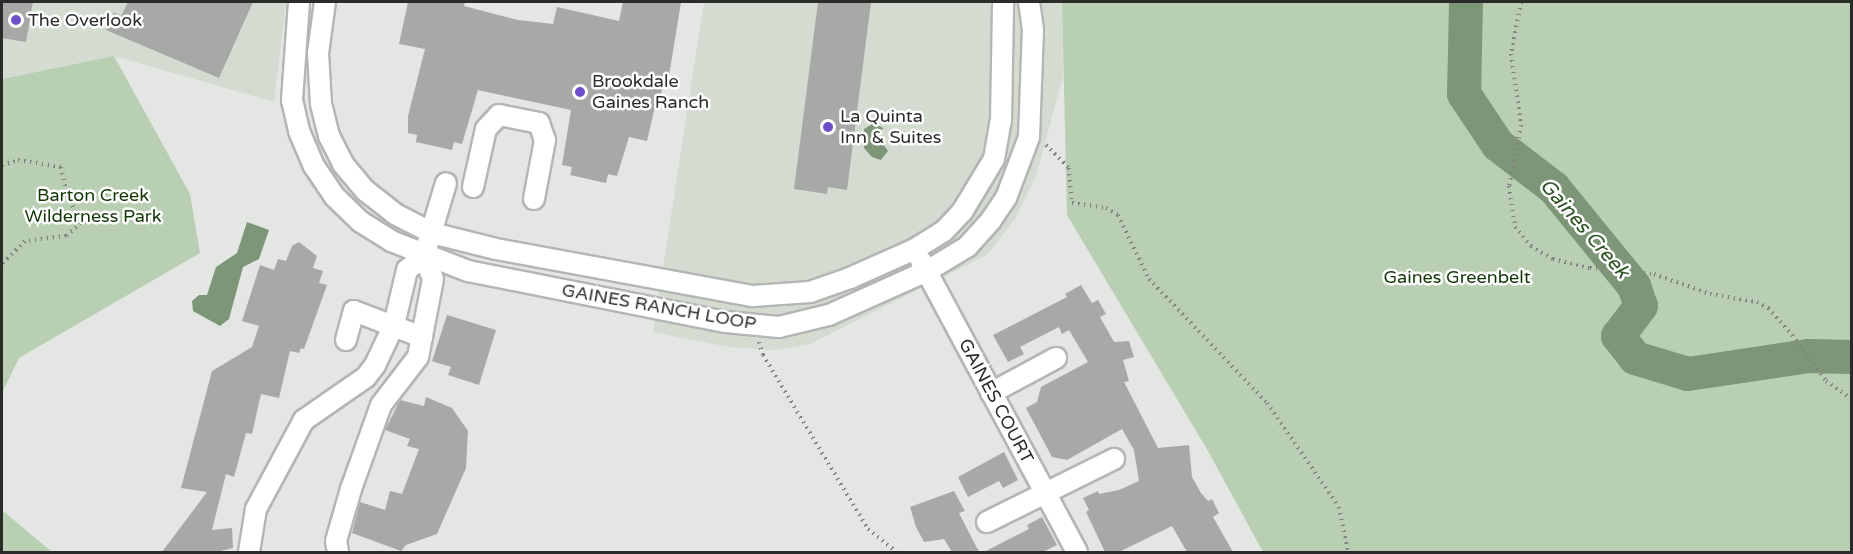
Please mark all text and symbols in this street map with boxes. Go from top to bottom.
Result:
place label: The Overlook [28,9,142,31]
marker: The Overlook [9,13,23,27]
place label: Brookdale Gaines Ranch [592,71,709,113]
marker: Brookdale Gaines Ranch [573,85,587,99]
place label: La Quinta Inn & Suites [840,106,941,148]
marker: La Quinta Inn & Suites [821,120,835,134]
water label: Gaines Creek [1534,174,1634,284]
park label: Barton Creek Wilderness Park [25,185,161,228]
park label: Gaines Greenbelt [1383,266,1531,288]
street label: GAINES RANCH LOOP [560,279,758,335]
street label: GAINES COURT [954,335,1038,467]

